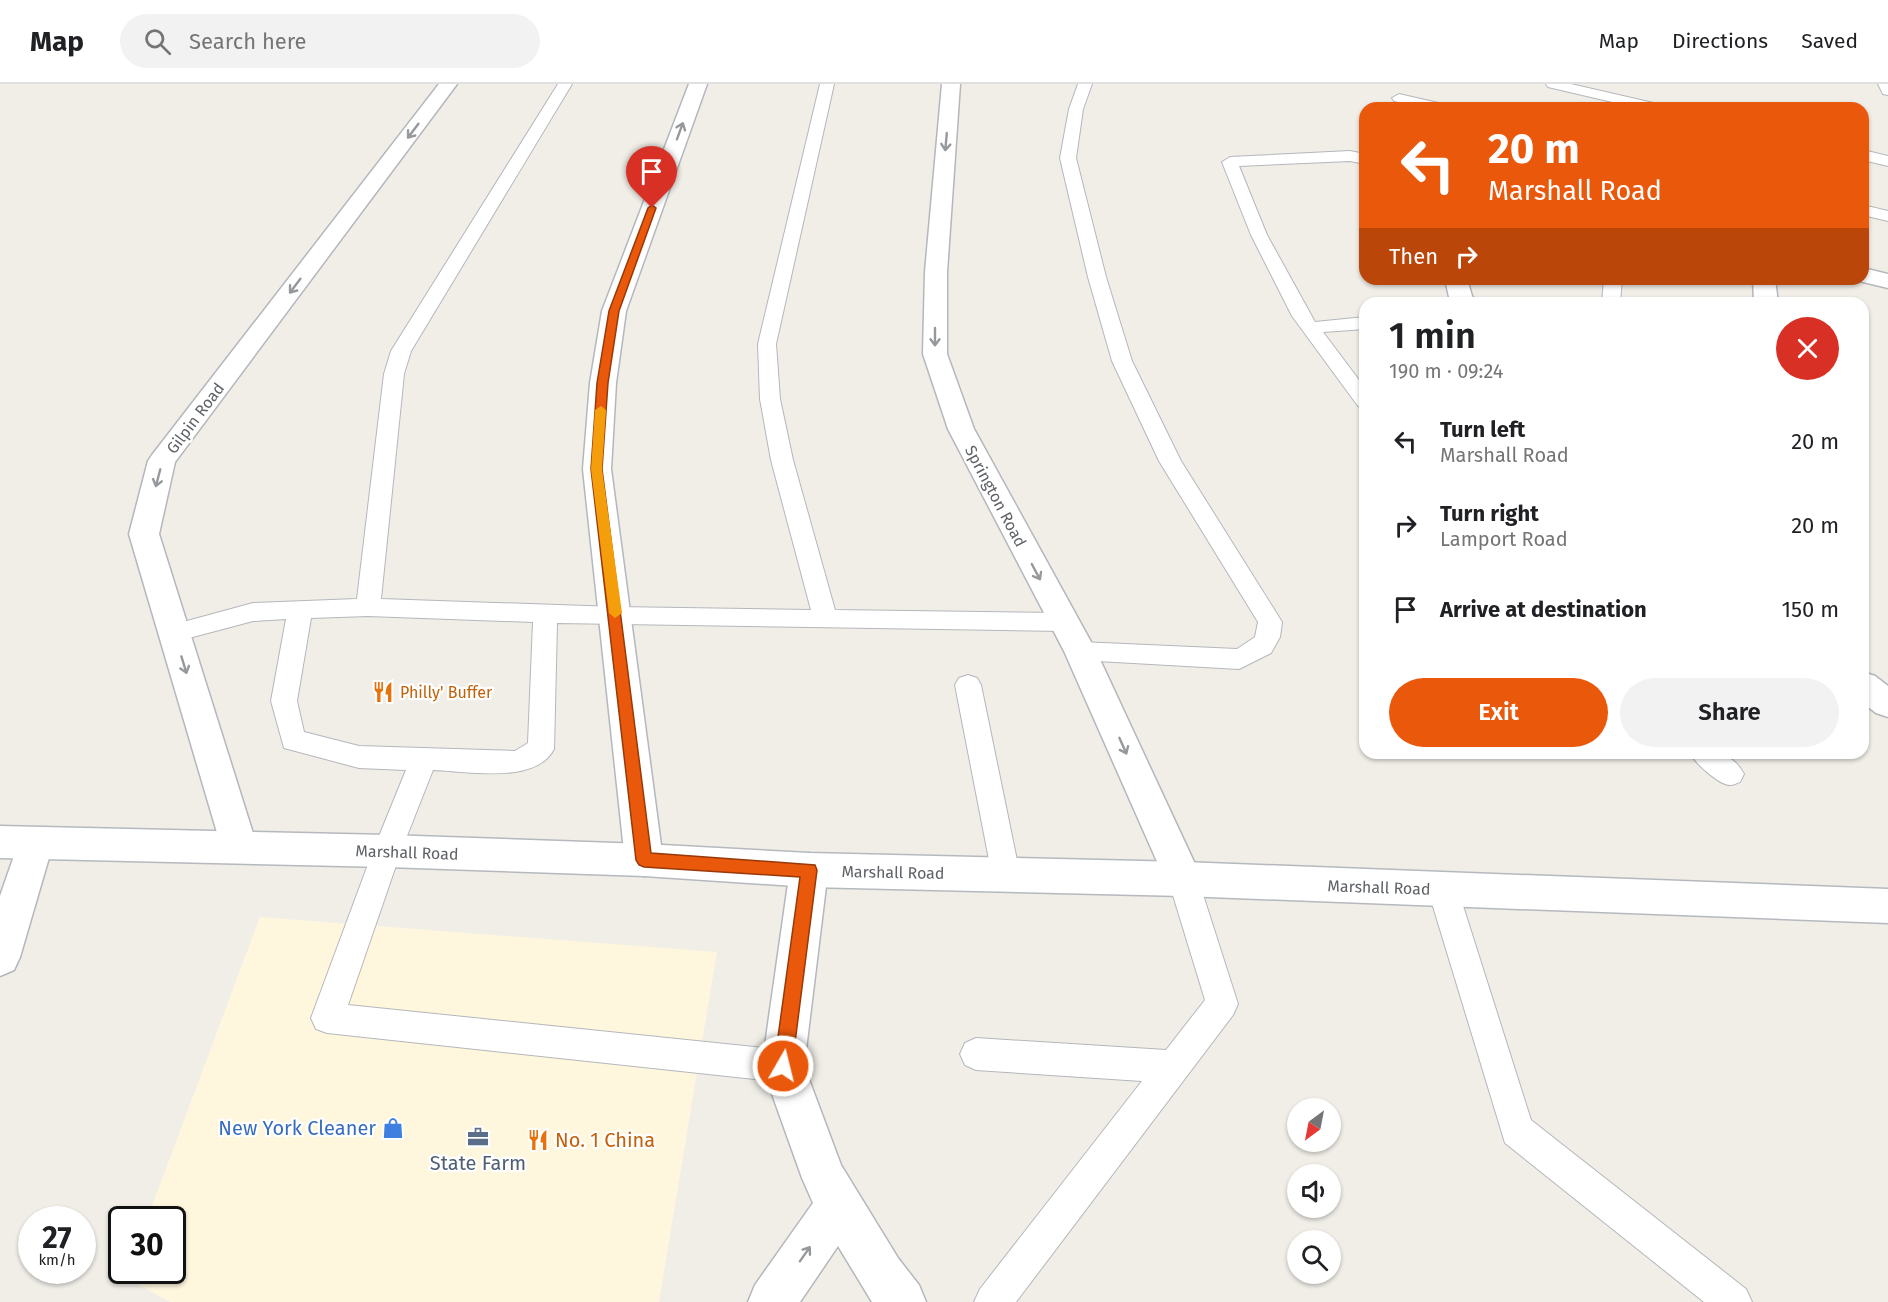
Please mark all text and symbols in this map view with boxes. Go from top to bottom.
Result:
search box [120,14,540,68]
text: Map [30,25,84,58]
icon: search [141,25,174,58]
text: Search here [189,28,307,55]
text: Map [1599,28,1639,54]
text: Directions [1672,28,1768,54]
text: Saved [1801,28,1858,54]
one-way arrow [407,122,419,138]
one-way arrow [676,122,687,141]
text: 20 m [1488,124,1580,174]
icon: left [1389,126,1467,204]
one-way arrow [940,132,951,152]
pin [626,146,677,208]
icon: arrive [635,155,668,188]
text: Marshall Road [1488,175,1662,207]
icon: right [1450,240,1483,273]
text: Then [1389,243,1438,270]
one-way arrow [289,278,302,294]
text: 1 min [1389,314,1476,358]
button: close [1776,317,1839,380]
one-way arrow [929,326,941,346]
text: 190 m · 09:24 [1389,359,1503,383]
street label: Gilpin Road [163,379,228,457]
text: Turn left [1440,416,1525,443]
icon: left [1389,425,1422,458]
text: 20 m [1791,428,1839,455]
street label: Springton Road [961,442,1030,550]
text: Marshall Road [1440,443,1569,467]
one-way arrow [152,468,163,487]
text: Turn right [1440,500,1539,527]
icon: right [1389,509,1422,542]
text: 20 m [1791,512,1839,539]
text: Lamport Road [1440,527,1568,551]
one-way arrow [1030,563,1042,580]
icon: arrive [1389,593,1422,626]
text: Arrive at destination [1440,596,1647,623]
text: 150 m [1781,596,1839,623]
one-way arrow [179,655,190,674]
button: Exit [1389,678,1608,747]
button: Share [1620,678,1839,747]
restaurant icon: Philly' Buffer [371,680,395,704]
place label: Philly' Buffer [400,683,493,702]
one-way arrow [1118,737,1129,755]
street label: Marshall Road [355,841,459,864]
street label: Marshall Road [841,862,945,883]
street label: Marshall Road [1327,876,1431,899]
position arrow [751,1034,815,1098]
north arrow [1287,1098,1341,1152]
map controls [1287,1098,1341,1284]
place label: New York Cleaner [218,1116,376,1140]
shop icon: New York Cleaner [381,1116,405,1140]
office icon: State Farm [466,1125,490,1149]
restaurant icon: No. 1 China [526,1128,550,1152]
place label: No. 1 China [555,1128,655,1152]
place label: State Farm [430,1151,526,1175]
button: sound [1287,1164,1341,1218]
speed limit sign: 30 [108,1206,186,1284]
text: 27 [42,1220,72,1256]
button: search [1287,1230,1341,1284]
one-way arrow [799,1246,811,1262]
text: km/h [38,1251,76,1269]

